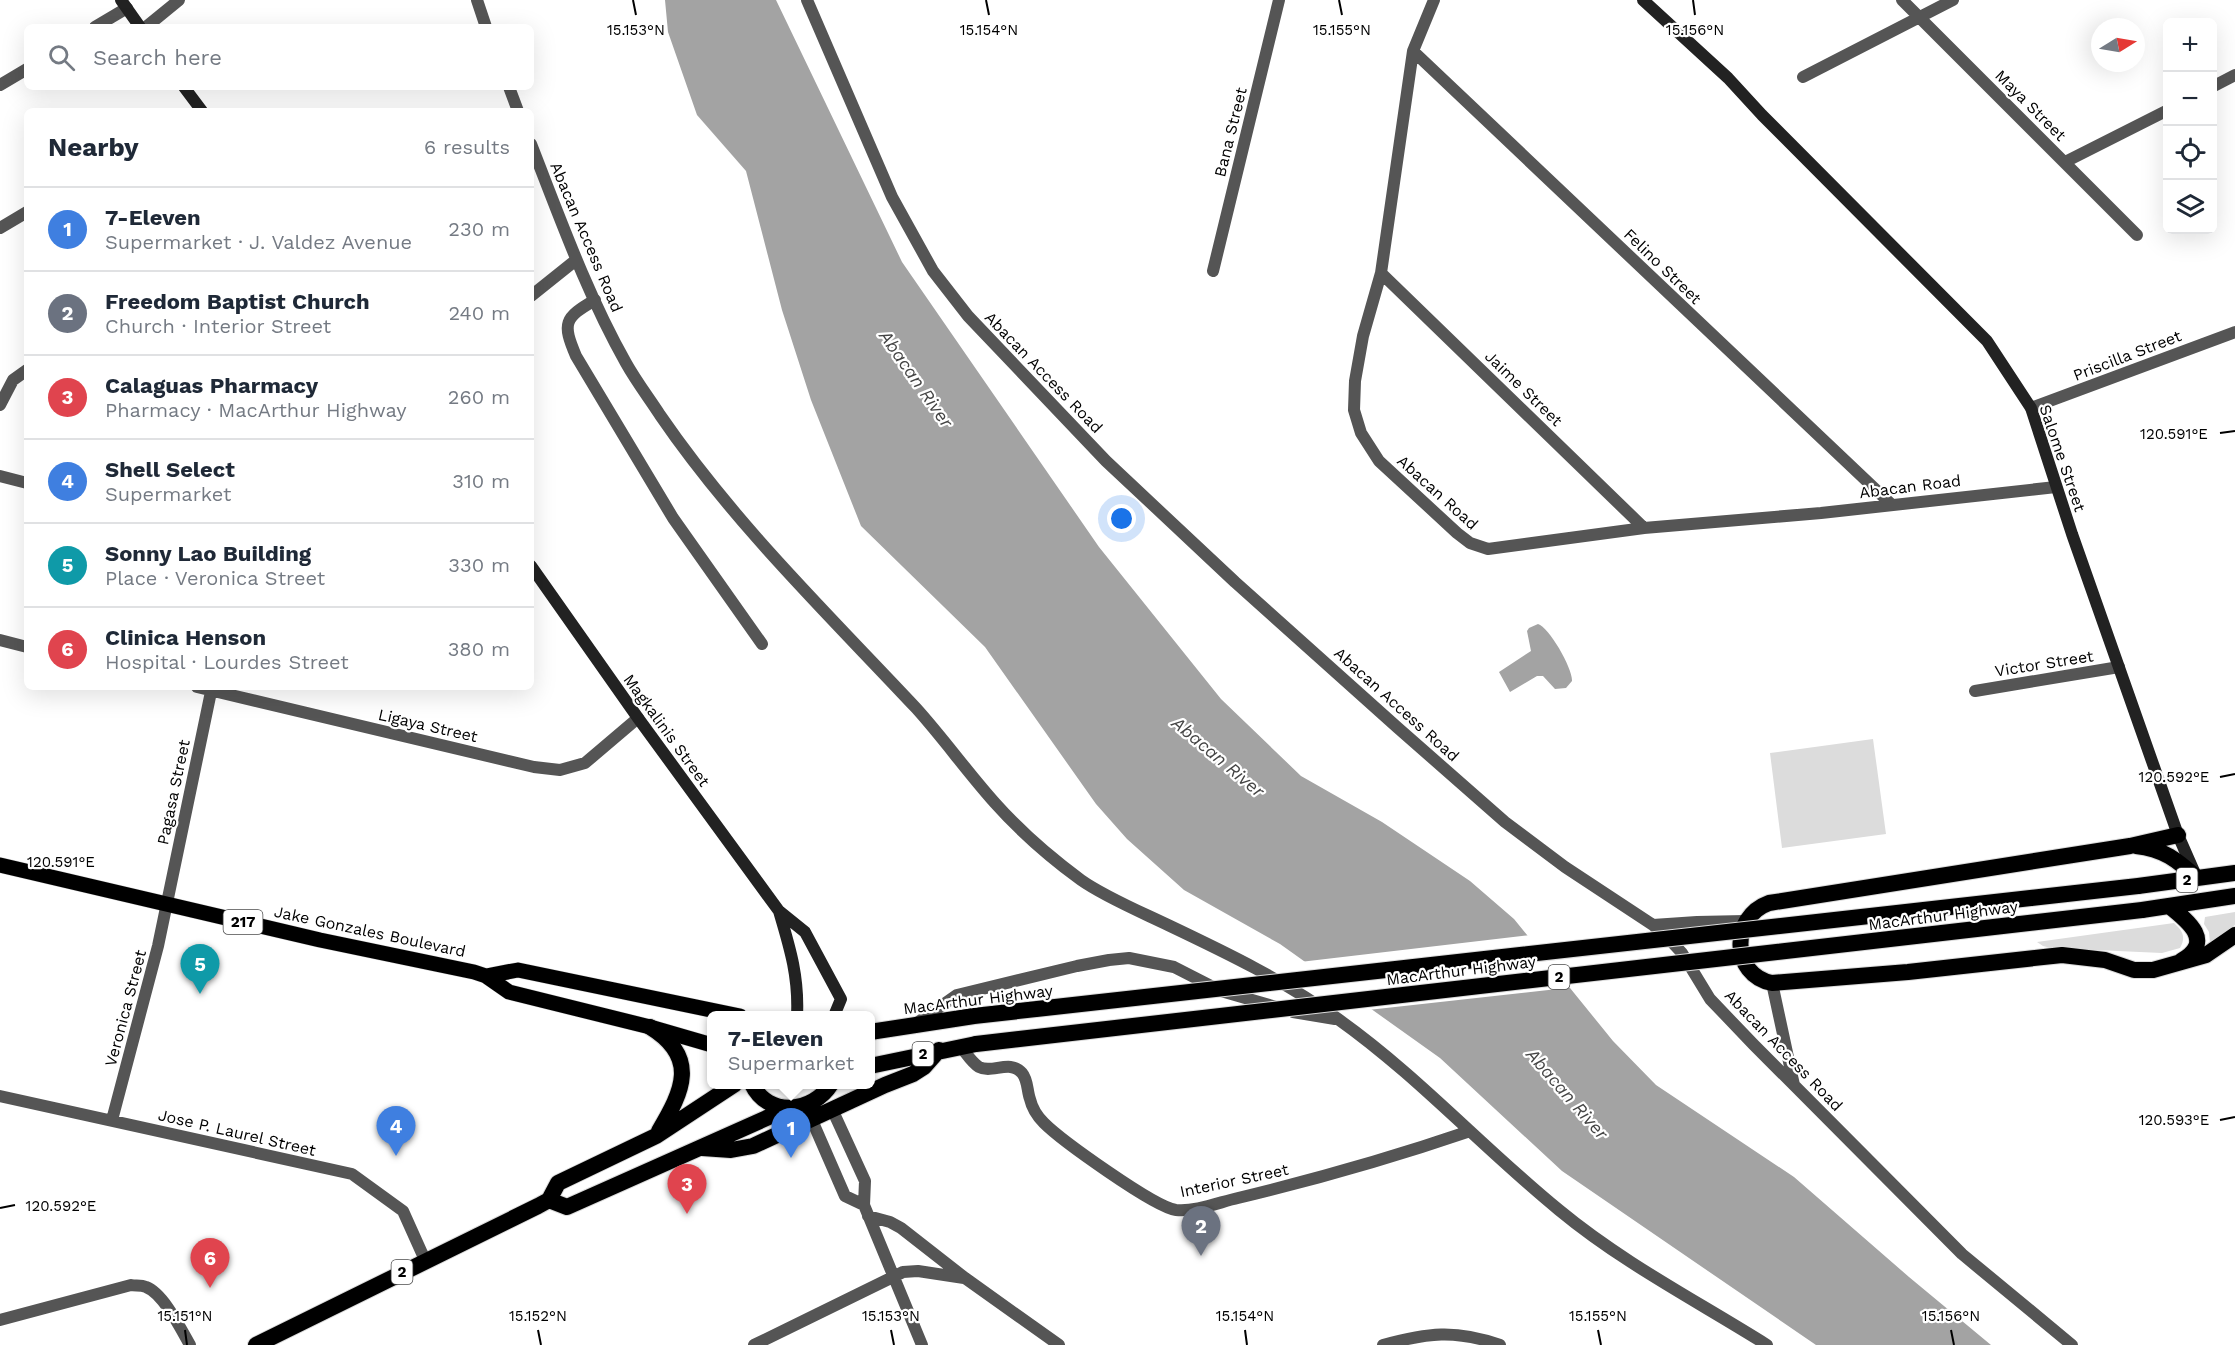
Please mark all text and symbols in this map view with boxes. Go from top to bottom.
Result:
north arrow [2091,18,2145,72]
map controls [2163,18,2217,234]
button: + [2163,18,2217,72]
text: 15.153°N [607,21,665,39]
text: 15.154°N [960,21,1018,39]
text: 15.155°N [1313,21,1371,39]
text: 15.156°N [1666,21,1724,39]
search box [24,24,534,90]
icon: search [45,41,78,74]
text: Search here [93,45,222,70]
street label: Maya Street [1991,66,2070,145]
button: − [2163,72,2217,126]
street label: Bana Street [1210,85,1251,179]
button: locate [2163,126,2217,180]
text: Nearby [48,132,139,162]
text: 6 results [424,135,510,159]
street label: Abacan Access Road [546,159,627,315]
button: layers [2163,180,2217,234]
text: 7-Eleven [105,205,201,230]
text: 1 [63,217,72,241]
text: 230 m [448,217,510,241]
street label: Felino Street [1620,225,1706,308]
text: Supermarket · J. Valdez Avenue [105,230,412,254]
text: Freedom Baptist Church [105,289,370,314]
text: 2 [62,301,73,325]
text: 240 m [448,301,510,325]
street label: Abacan Access Road [981,308,1107,437]
text: Church · Interior Street [105,314,331,338]
water label: Abacan River [875,325,958,432]
street label: Priscilla Street [2070,326,2184,385]
street label: Jaime Street [1481,347,1566,430]
text: Calaguas Pharmacy [105,373,318,398]
text: 3 [62,385,73,409]
text: 260 m [448,385,510,409]
text: Pharmacy · MacArthur Highway [105,398,407,422]
street label: Salome Street [2035,402,2090,514]
text: 120.591°E [2140,425,2208,443]
street label: Abacan Road [1393,451,1482,534]
text: Shell Select [105,457,235,482]
text: 4 [61,469,74,493]
text: 310 m [452,469,510,493]
street label: Abacan Road [1858,471,1962,502]
text: Supermarket [105,482,231,506]
your location [1107,504,1136,533]
text: Sonny Lao Building [105,541,311,566]
text: 5 [62,553,73,577]
text: 330 m [448,553,510,577]
text: Place · Veronica Street [105,566,325,590]
text: Clinica Henson [105,625,266,650]
text: 6 [61,637,74,661]
text: 380 m [448,637,510,661]
street label: Abacan Access Road [1330,643,1463,765]
street label: Victor Street [1993,646,2095,681]
text: Hospital · Lourdes Street [105,650,349,674]
street label: Magkalinis Street [619,670,714,791]
street label: Ligaya Street [376,705,480,746]
water label: Abacan River [1167,711,1269,802]
street label: Pagasa Street [153,737,194,846]
text: 120.592°E [2139,768,2209,786]
text: 120.591°E [27,853,95,871]
road number: 2 [2176,868,2198,892]
street label: MacArthur Highway [1867,897,2020,934]
street label: Jake Gonzales Boulevard [272,902,467,961]
road number: 217 [224,910,262,934]
pin: 5 [180,944,220,994]
street label: Veronica Street [101,947,150,1069]
street label: MacArthur Highway [1385,952,1538,989]
road number: 2 [1548,965,1570,989]
street label: MacArthur Highway [902,981,1055,1018]
street label: Abacan Access Road [1721,986,1847,1115]
popup [707,1011,875,1089]
text: 7-Eleven [728,1026,823,1051]
road number: 2 [912,1042,934,1066]
water label: Abacan River [1521,1043,1613,1144]
text: Supermarket [728,1051,854,1075]
street label: Jose P. Laurel Street [156,1105,318,1160]
pin: 4 [376,1106,416,1156]
pin: 1 [772,1108,810,1158]
text: 120.593°E [2139,1111,2209,1129]
street label: Interior Street [1178,1160,1290,1201]
pin: 3 [668,1164,706,1214]
text: 120.592°E [26,1197,96,1215]
pin: 2 [1182,1206,1220,1256]
pin: 6 [190,1238,230,1288]
road number: 2 [392,1260,412,1284]
text: 15.151°N [157,1307,213,1325]
text: 15.152°N [509,1307,567,1325]
text: 15.153°N [862,1307,920,1325]
text: 15.154°N [1216,1307,1274,1325]
text: 15.155°N [1569,1307,1627,1325]
text: 15.156°N [1922,1307,1980,1325]

